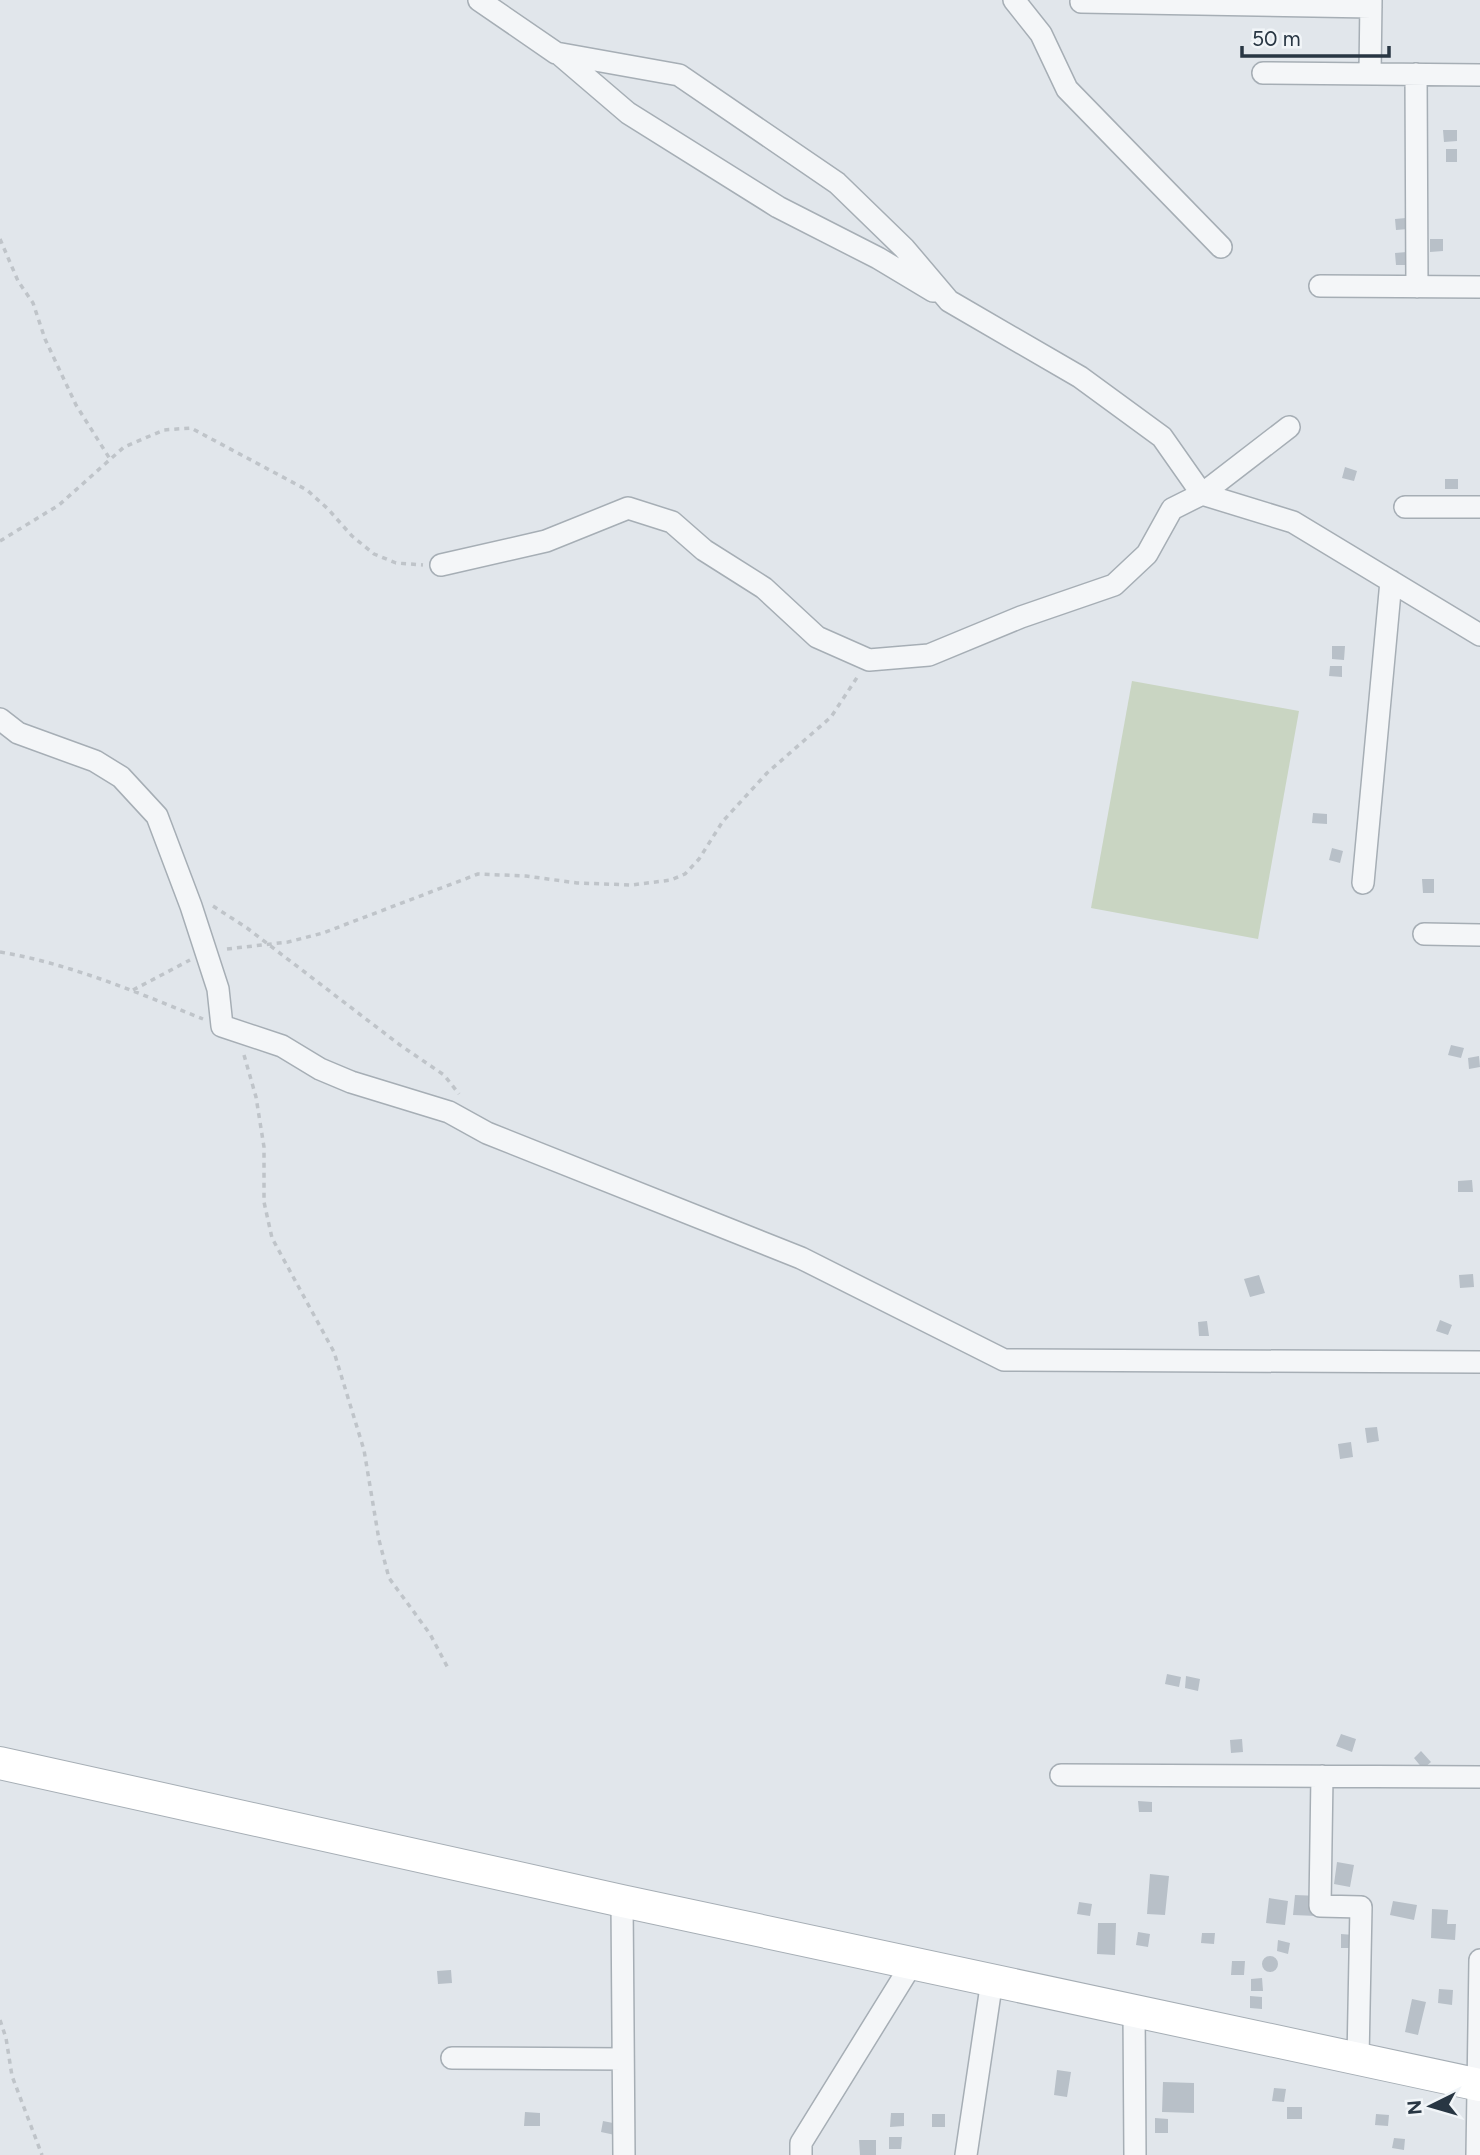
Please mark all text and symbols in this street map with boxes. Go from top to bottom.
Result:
scale bar [1242,14,1389,58]
text: 50 m [1252,26,1301,51]
north arrow [1396,2071,1466,2141]
text: N [1402,2099,1427,2116]

